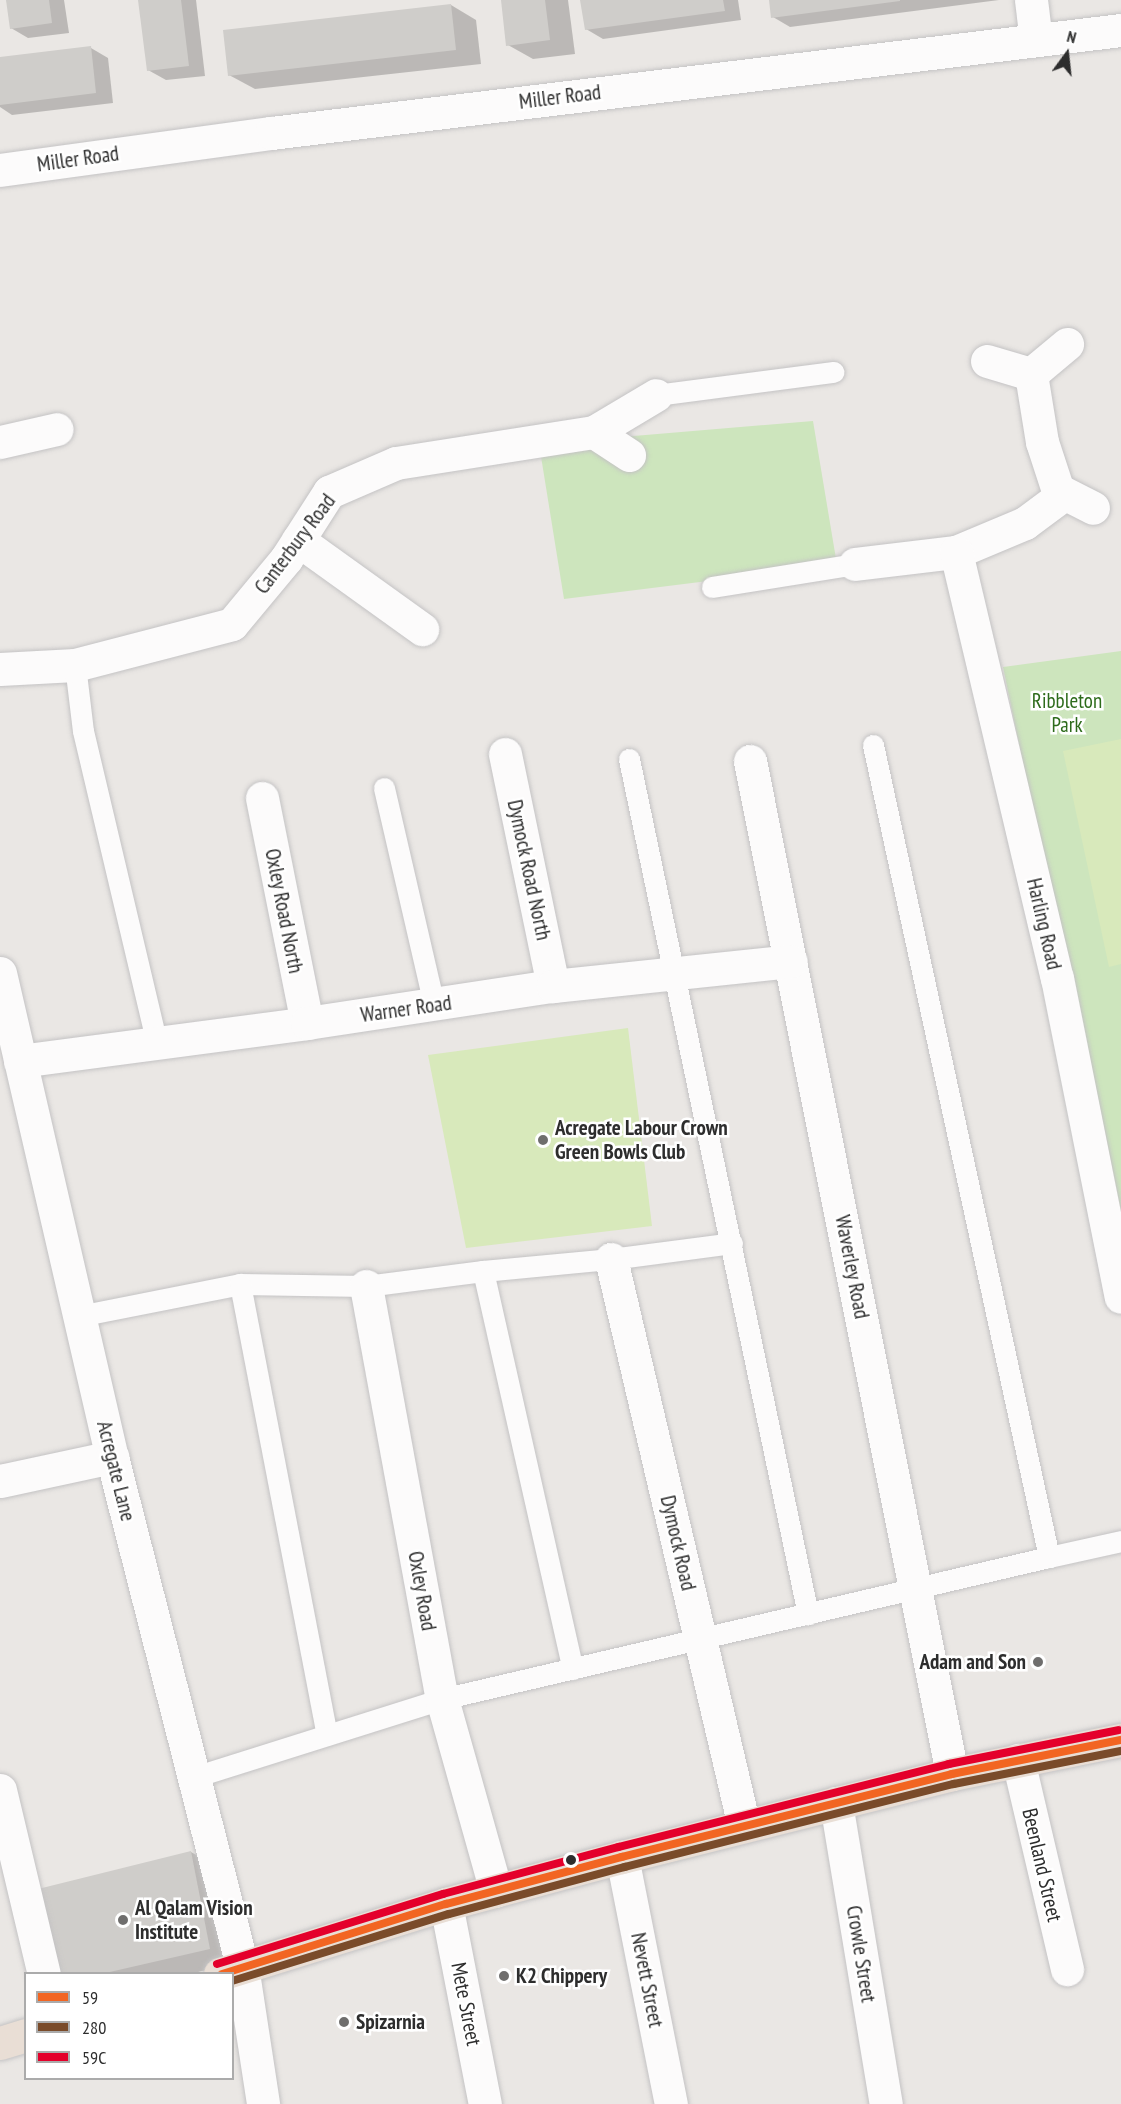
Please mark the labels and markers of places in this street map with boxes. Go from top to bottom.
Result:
place label: Acregate Labour Crown Green Bowls Club [555,1115,728,1165]
marker: Acregate Labour Crown Green Bowls Club [536,1133,550,1147]
place label: Adam and Son [919,1649,1026,1675]
marker: Adam and Son [1031,1655,1045,1669]
unlabelled marker [565,1854,577,1866]
place label: Al Qalam Vision Institute [135,1895,253,1945]
marker: Al Qalam Vision Institute [116,1913,130,1927]
place label: K2 Chippery [516,1963,607,1989]
marker: K2 Chippery [497,1969,511,1983]
place label: Spizarnia [356,2009,425,2035]
marker: Spizarnia [337,2015,351,2029]

